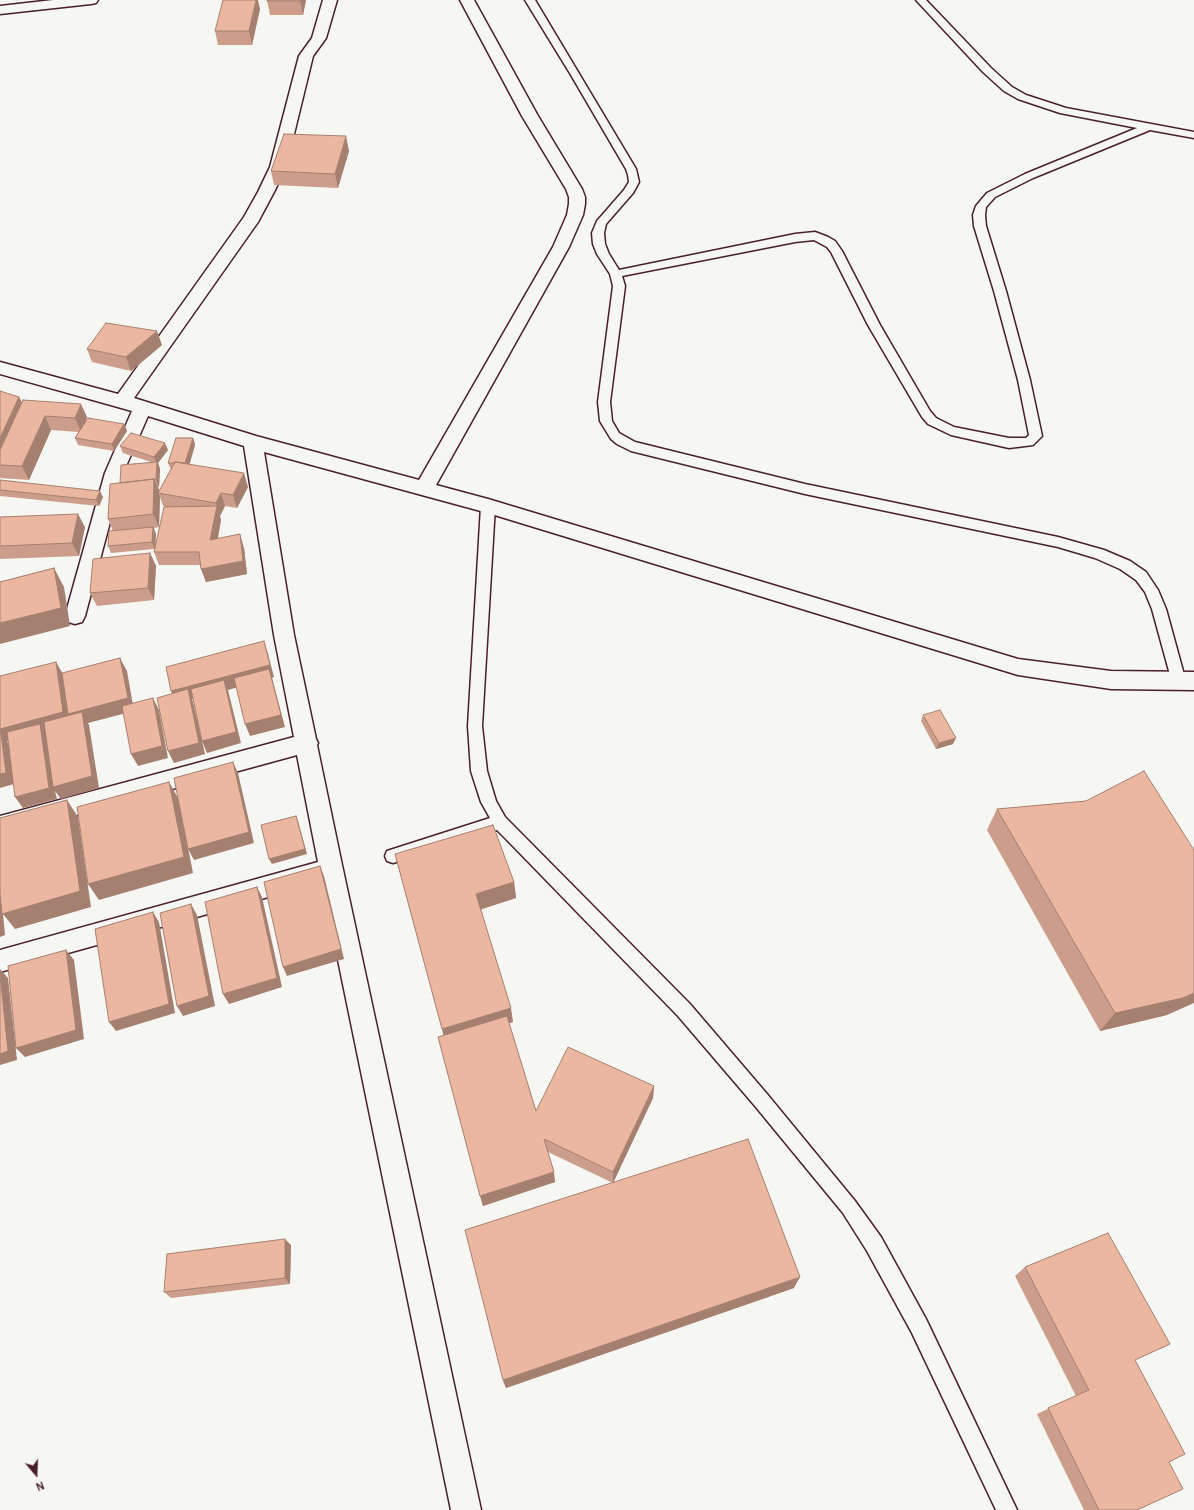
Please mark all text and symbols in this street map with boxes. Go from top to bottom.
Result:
north arrow [16,1454,56,1494]
text: N [34,1478,46,1493]

